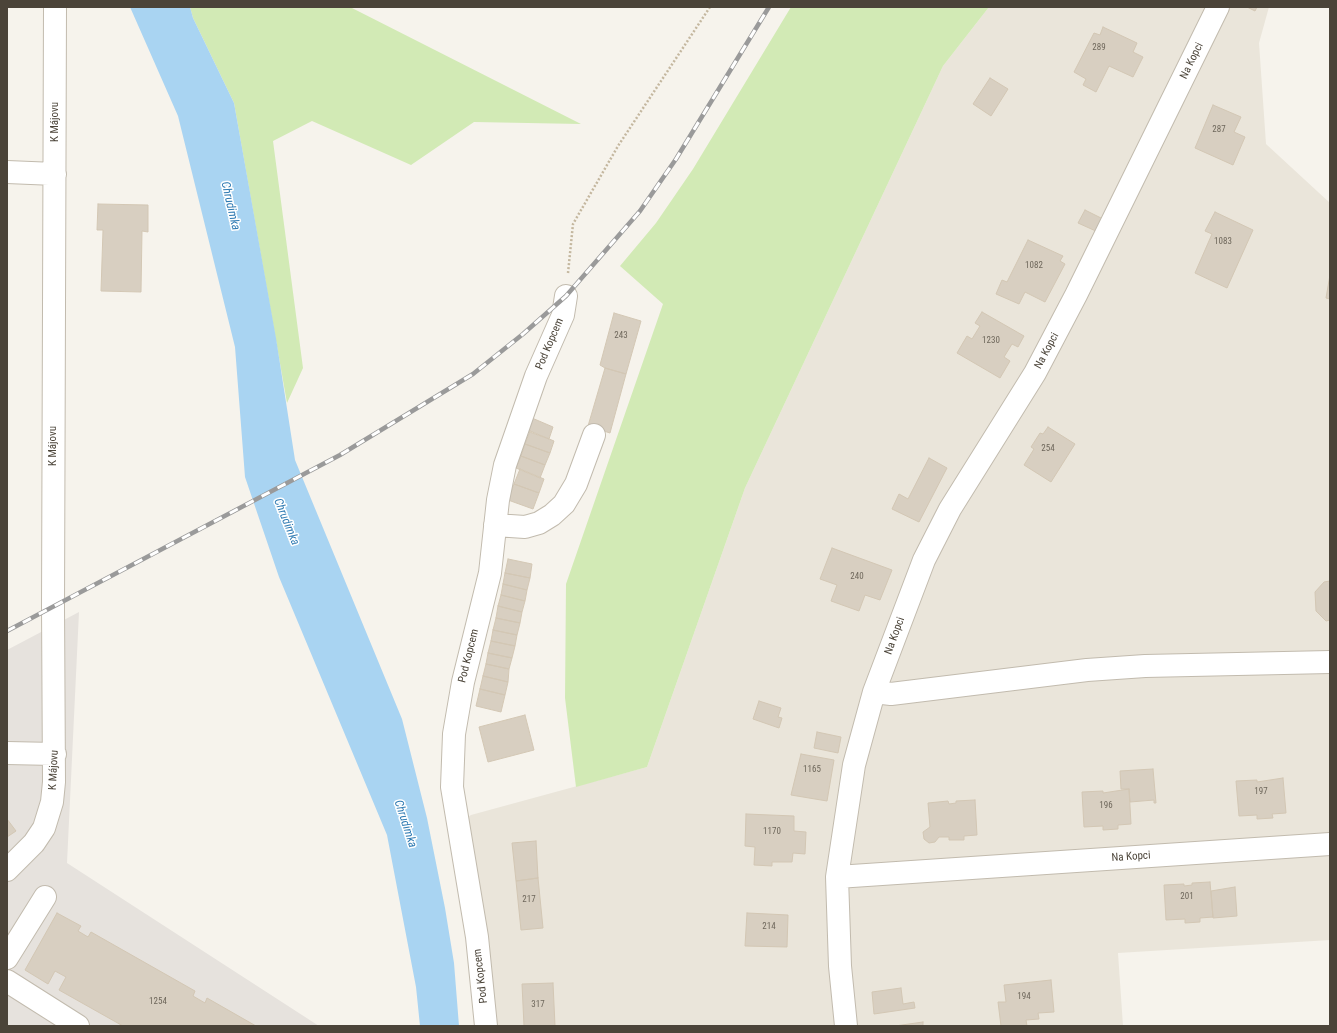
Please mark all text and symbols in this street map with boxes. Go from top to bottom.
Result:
street label: Na Kopci [1178,41,1206,81]
house number: 289 [1092,43,1106,53]
street label: K Májovu [48,102,62,142]
house number: 287 [1212,125,1226,135]
water label: Chrudimka [217,180,243,232]
house number: 1083 [1214,237,1232,247]
house number: 1082 [1025,261,1043,271]
street label: Pod Kopcem [533,316,567,372]
house number: 243 [614,331,628,341]
street label: Na Kopci [1032,331,1062,371]
house number: 1230 [982,336,1000,346]
street label: K Májovu [46,426,60,466]
house number: 254 [1041,444,1055,454]
water label: Chrudimka [270,496,302,548]
house number: 240 [850,572,864,582]
street label: Na Kopci [882,615,908,657]
street label: Pod Kopcem [456,628,482,684]
street label: K Májovu [46,750,62,790]
house number: 1165 [803,765,821,775]
house number: 197 [1254,787,1268,797]
water label: Chrudimka [391,798,419,850]
house number: 196 [1099,801,1113,811]
house number: 1170 [763,827,781,837]
street label: Na Kopci [1111,849,1151,865]
house number: 201 [1180,892,1194,902]
house number: 217 [522,895,536,905]
house number: 214 [762,922,776,932]
street label: Pod Kopcem [471,948,491,1004]
house number: 194 [1017,992,1031,1002]
house number: 1254 [149,997,167,1007]
house number: 317 [531,1000,545,1010]

